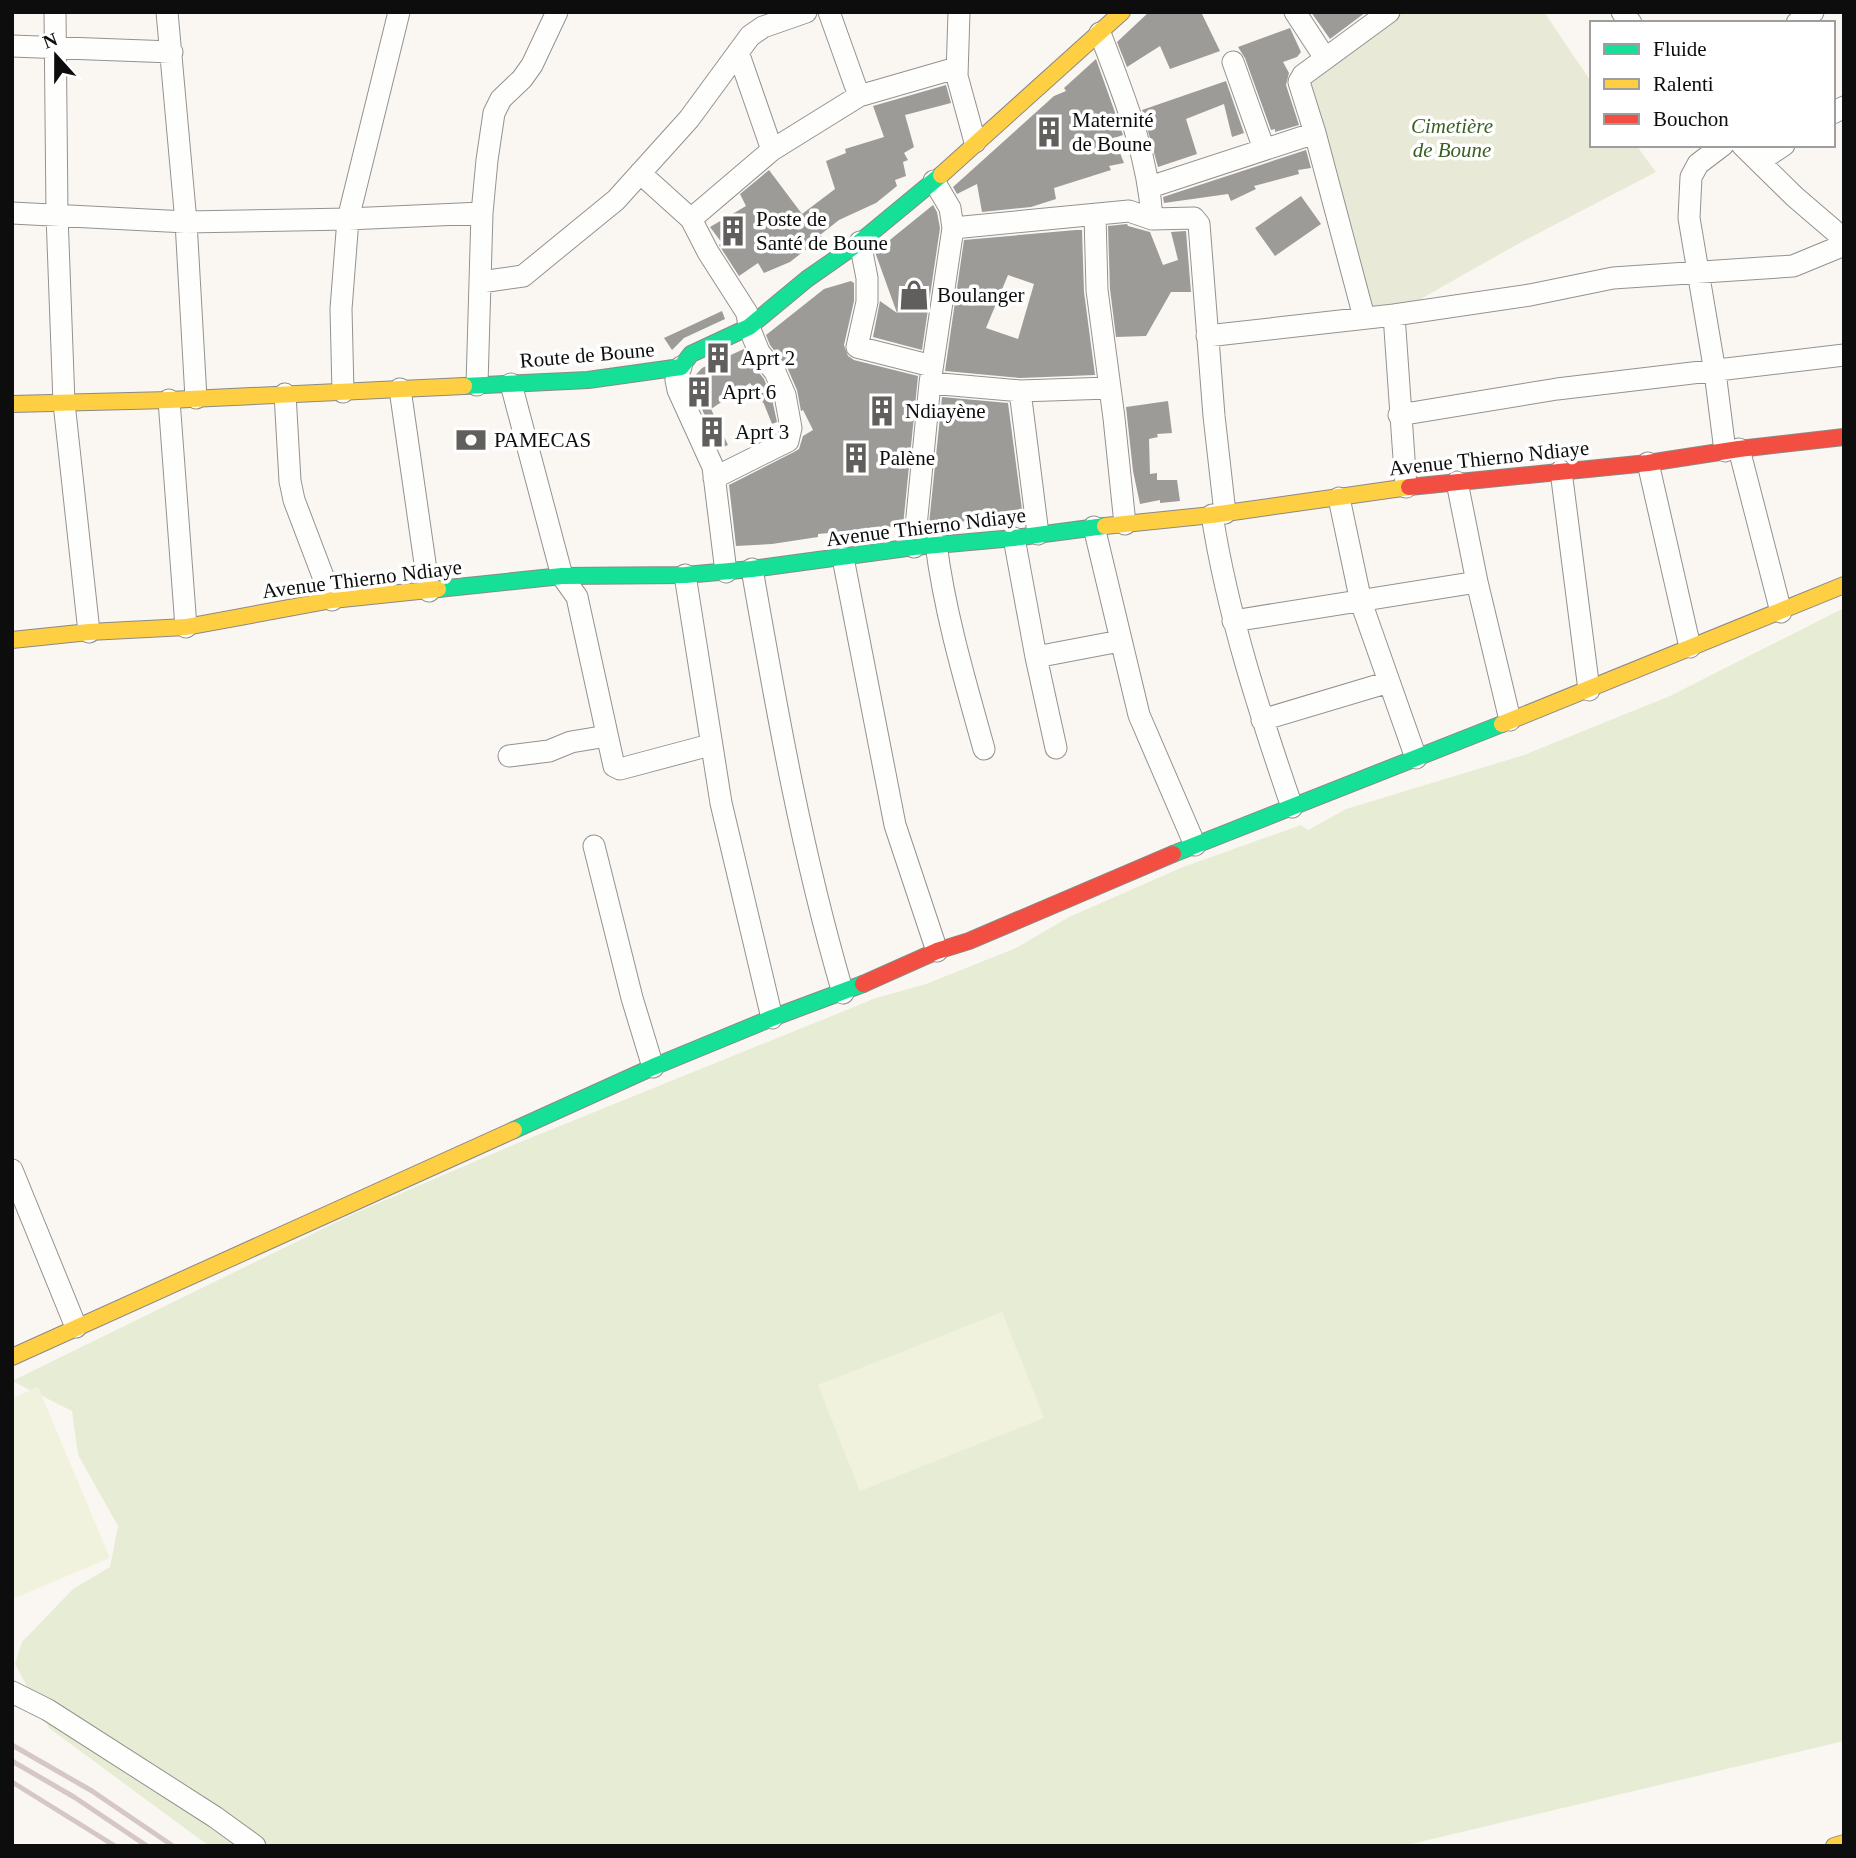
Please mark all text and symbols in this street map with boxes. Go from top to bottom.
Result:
north arrow [21,21,91,91]
legend [1590,21,1835,147]
text: N [40,28,61,53]
text: Fluide [1653,37,1707,61]
text: Ralenti [1653,72,1714,96]
text: Bouchon [1653,107,1729,131]
place label: Maternité de Boune [1072,108,1154,156]
park label: Cimetière de Boune [1411,114,1493,162]
building icon: Maternité de Boune [1032,115,1066,149]
place label: Poste de Santé de Boune [756,207,888,255]
building icon: Poste de Santé de Boune [716,214,750,248]
shop icon: Boulanger [897,278,931,312]
place label: Boulanger [937,283,1024,307]
street label: Route de Boune [519,337,655,373]
building icon: Aprt 2 [701,341,735,375]
place label: Aprt 2 [741,346,795,370]
building icon: Aprt 6 [682,375,716,409]
place label: Aprt 6 [722,380,776,404]
building icon: Ndiayène [865,394,899,428]
place label: Ndiayène [905,399,985,423]
building icon: Aprt 3 [695,415,729,449]
place label: Aprt 3 [735,420,789,444]
bank icon: PAMECAS [454,423,488,457]
place label: PAMECAS [494,428,591,452]
street label: Avenue Thierno Ndiaye [1388,436,1590,480]
building icon: Palène [839,441,873,475]
place label: Palène [879,446,935,470]
street label: Avenue Thierno Ndiaye [825,503,1027,551]
street label: Avenue Thierno Ndiaye [261,555,463,603]

